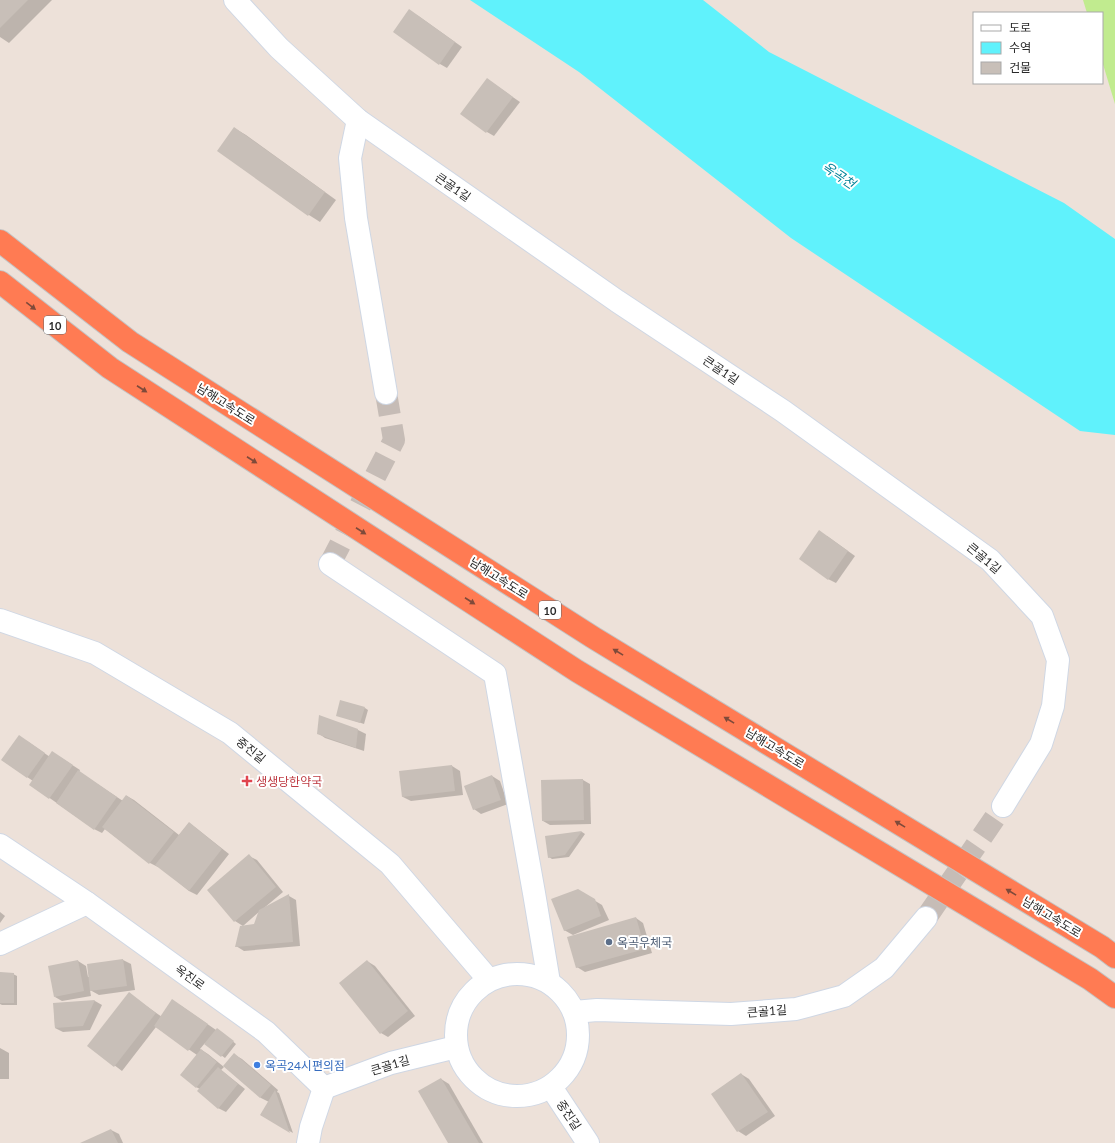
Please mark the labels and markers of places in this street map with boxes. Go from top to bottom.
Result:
place label: 생생당한약국 [256,774,322,789]
marker: 생생당한약국 [241,775,253,787]
place label: 옥곡우체국 [617,935,672,950]
marker: 옥곡우체국 [604,937,614,947]
place label: 옥곡24시편의점 [265,1058,345,1073]
marker: 옥곡24시편의점 [252,1060,262,1070]

